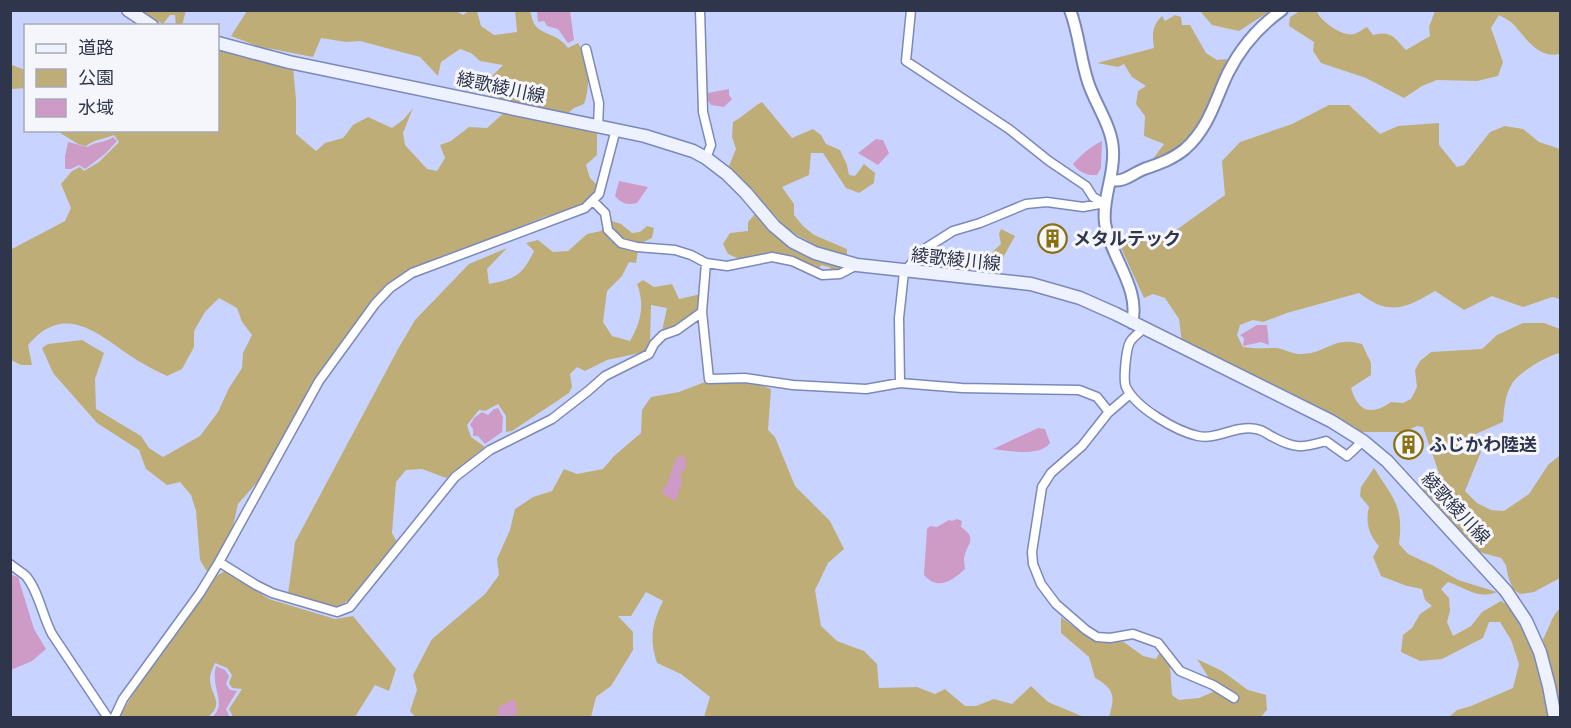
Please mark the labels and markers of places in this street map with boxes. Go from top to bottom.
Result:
building icon: メタルテック [1036,222,1068,254]
place label: メタルテック [1073,227,1181,250]
building icon: ふじかわ陸送 [1392,428,1424,460]
place label: ふじかわ陸送 [1429,433,1537,456]

